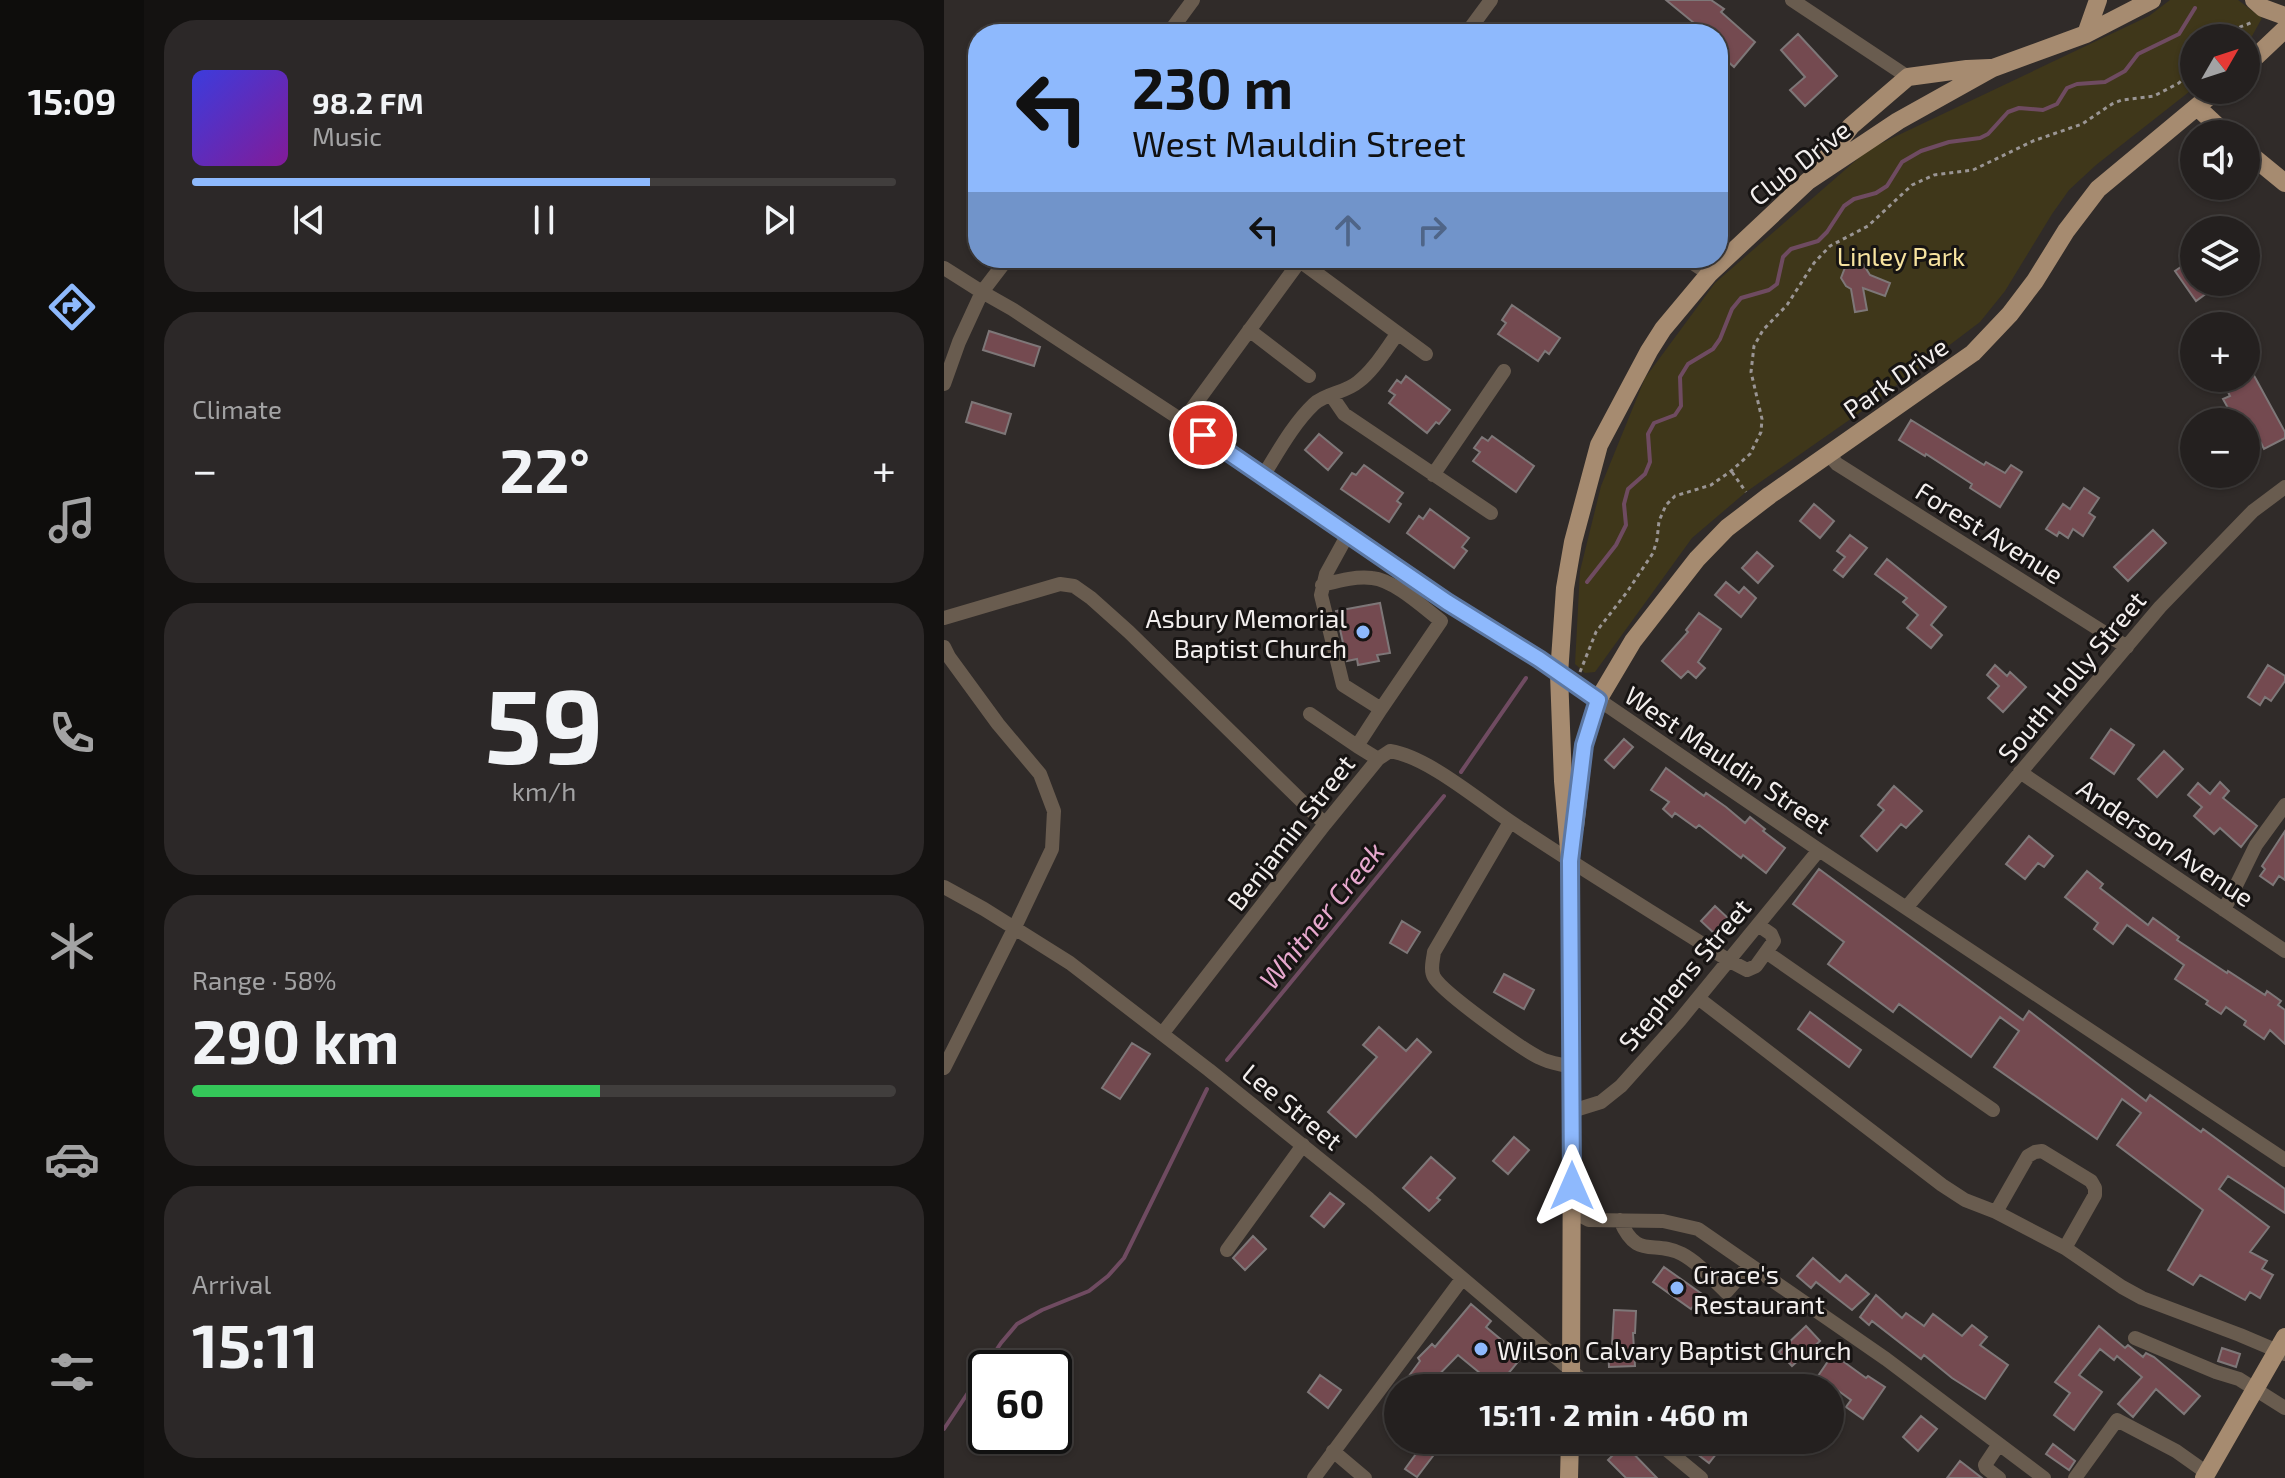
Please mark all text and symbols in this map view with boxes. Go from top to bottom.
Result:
north arrow [2180,24,2260,104]
map controls [2180,24,2260,488]
text: 230 m [1132,53,1293,120]
icon: left [1000,56,1104,160]
text: 15:09 [28,79,116,122]
text: 98.2 FM [312,84,424,120]
street label: Club Drive [1742,113,1856,211]
text: Music [312,120,382,151]
button: sound [2180,120,2260,200]
text: West Mauldin Street [1132,121,1466,164]
icon: previous [287,198,331,242]
icon: pause [522,198,566,242]
icon: next [757,198,801,242]
icon: left [1242,208,1286,252]
icon: ahead [1326,208,1370,252]
icon: right [1410,208,1454,252]
button: layers [2180,216,2260,296]
park label: Linley Park [1837,240,1965,271]
icon: directions [44,279,100,335]
button: + [2180,312,2260,392]
street label: Park Drive [1837,330,1953,424]
text: Climate [192,393,282,424]
pin [1169,401,1237,469]
button: − [2180,408,2260,488]
icon: arrive [1181,413,1225,457]
text: 22° [500,433,590,505]
text: − [192,442,218,495]
text: + [872,442,896,495]
street label: Forest Avenue [1911,474,2069,590]
icon: music [44,492,100,548]
street label: South Holly Street [1991,584,2151,768]
place label: Asbury Memorial Baptist Church [1145,602,1347,663]
marker: Asbury Memorial Baptist Church [1354,623,1372,641]
text: 59 [485,660,603,785]
street label: West Mauldin Street [1619,679,1837,839]
icon: phone [44,705,100,761]
street label: Benjamin Street [1220,748,1360,916]
street label: Anderson Avenue [2072,772,2260,912]
text: km/h [512,775,576,806]
water label: Whitner Creek [1251,835,1391,995]
street label: Stephens Street [1611,892,1757,1056]
icon: climate [44,918,100,974]
text: Range · 58% [192,964,337,995]
text: 290 km [192,1004,399,1076]
street label: Lee Street [1237,1056,1349,1156]
icon: car [44,1131,100,1187]
position arrow [1530,1144,1614,1228]
place label: Grace's Restaurant [1693,1258,1825,1319]
text: Arrival [192,1268,271,1299]
marker: Grace's Restaurant [1668,1279,1686,1297]
text: 15:11 [192,1308,318,1380]
place label: Wilson Calvary Baptist Church [1497,1334,1852,1365]
marker: Wilson Calvary Baptist Church [1472,1340,1490,1358]
icon: filters [44,1344,100,1400]
speed limit sign: 60 [968,1350,1072,1454]
text: 15:11 · 2 min · 460 m [1479,1396,1749,1432]

